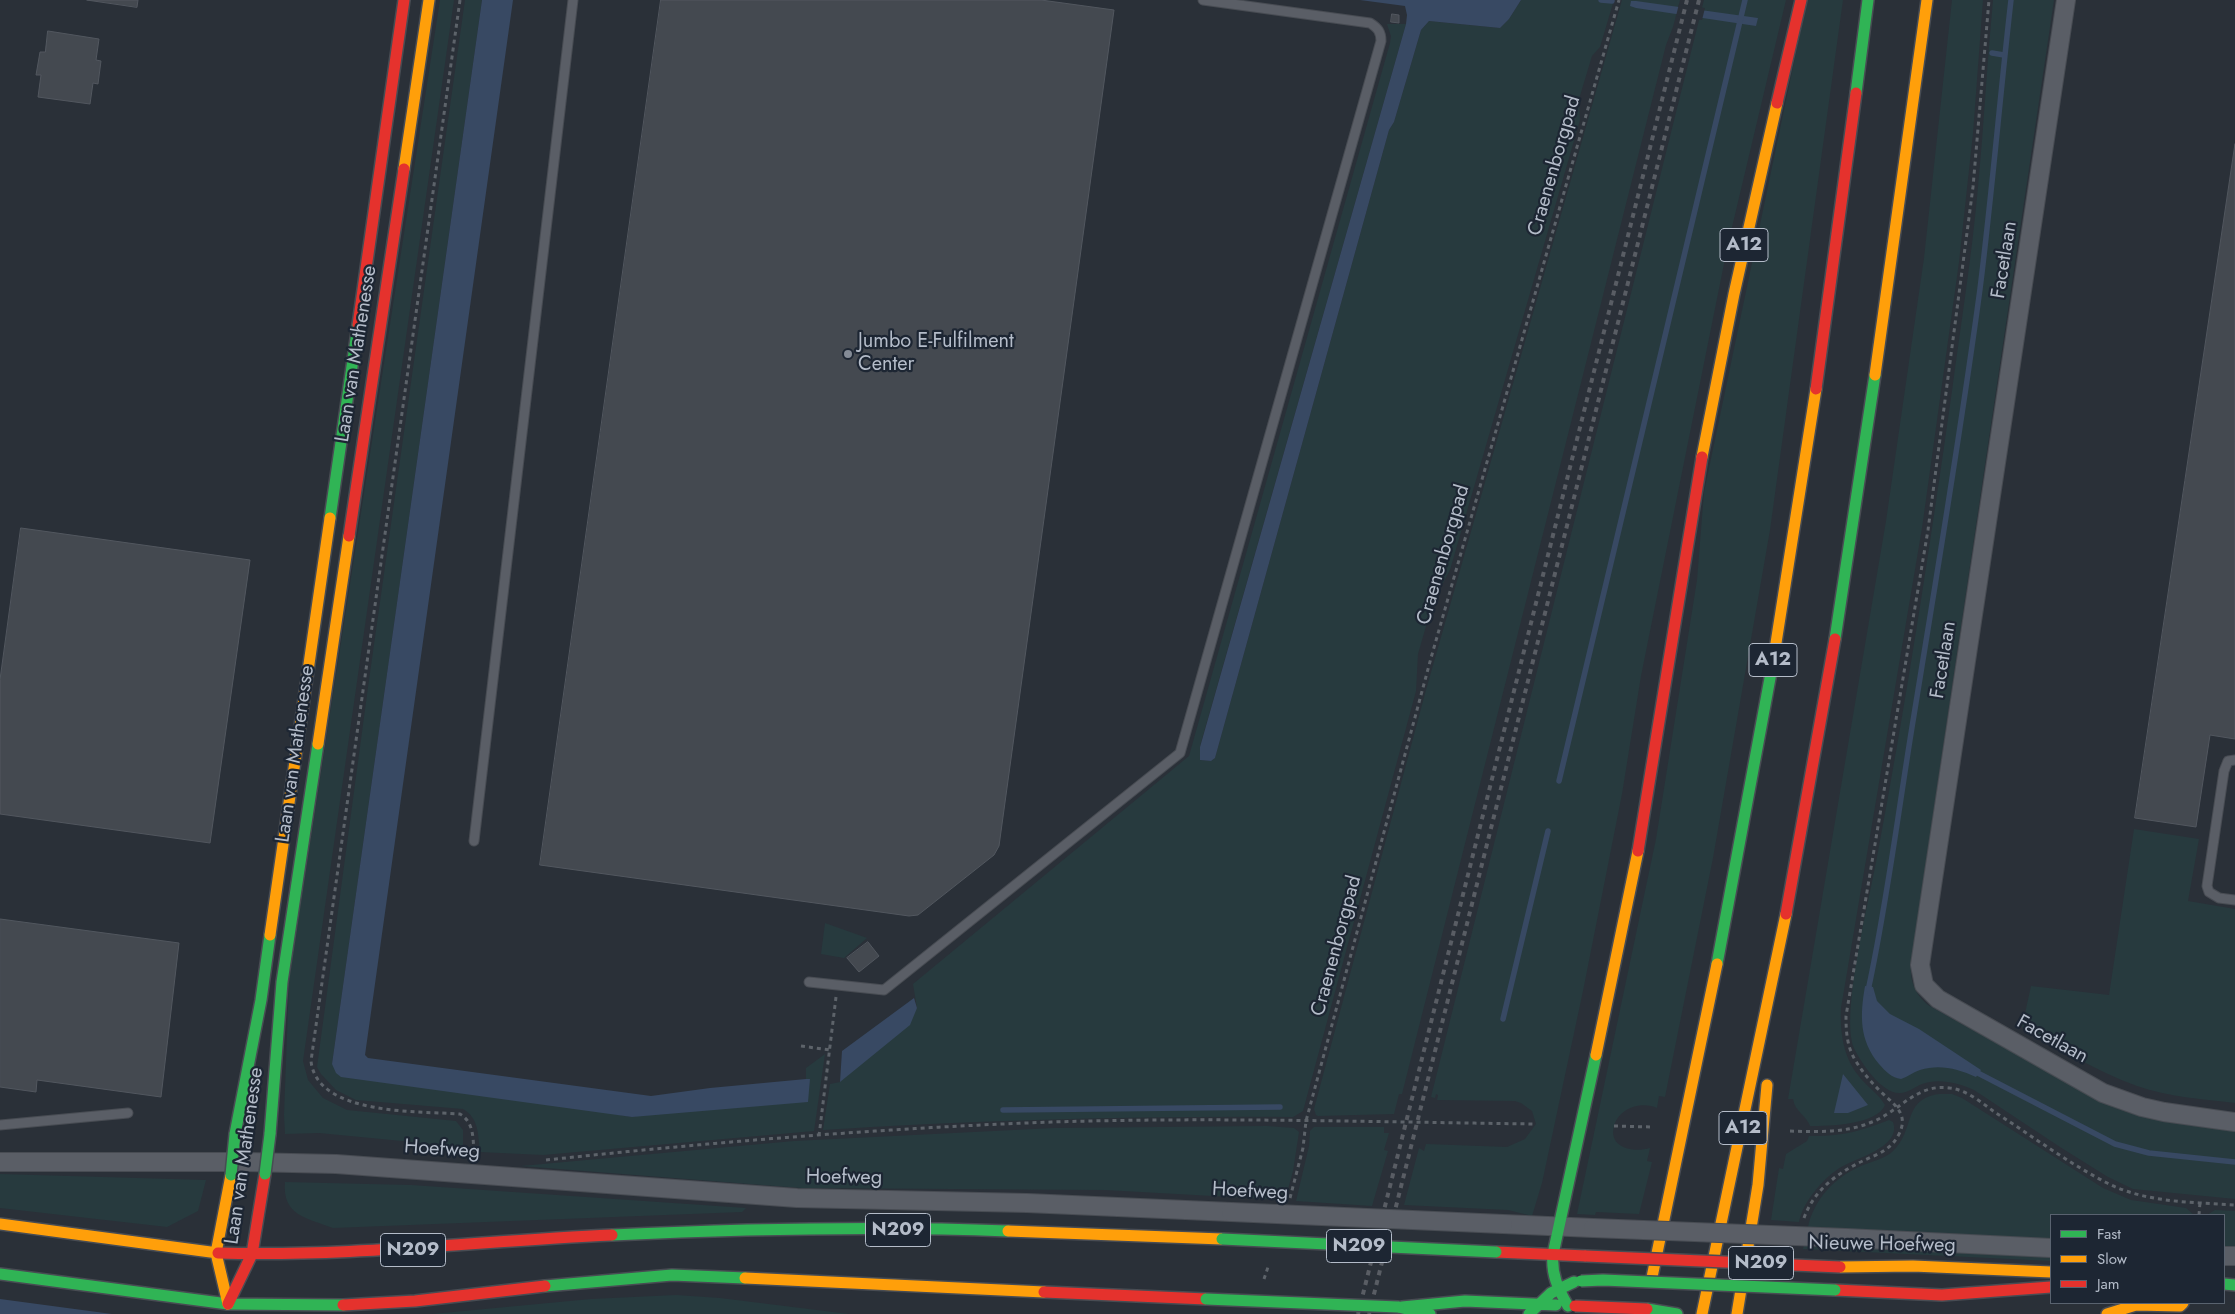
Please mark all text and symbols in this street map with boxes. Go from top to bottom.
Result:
street label: Craenenborgpad [1524,93,1586,239]
street label: Facetlaan [1987,220,2023,300]
road number: A12 [1720,228,1768,262]
street label: Laan van Mathenesse [331,264,383,444]
place label: Jumbo E-Fulfilment Center [858,330,1014,377]
marker: Jumbo E-Fulfilment Center [842,348,854,360]
street label: Craenenborgpad [1413,482,1475,628]
street label: Facetlaan [1926,620,1962,700]
road number: A12 [1749,644,1797,676]
street label: Laan van Mathenesse [272,664,320,844]
street label: Craenenborgpad [1307,873,1367,1019]
street label: Facetlaan [2012,1011,2092,1069]
street label: Laan van Mathenesse [221,1066,269,1246]
road number: A12 [1719,1112,1767,1144]
street label: Hoefweg [403,1135,481,1165]
street label: Hoefweg [806,1165,882,1191]
street label: Hoefweg [1211,1178,1289,1206]
road number: N209 [866,1214,930,1246]
legend [2050,1214,2225,1304]
text: Fast [2097,1223,2121,1245]
road number: N209 [1326,1230,1392,1262]
street label: Nieuwe Hoefweg [1808,1232,1956,1258]
road number: N209 [380,1234,446,1266]
road number: N209 [1728,1246,1794,1280]
text: Slow [2097,1248,2127,1270]
text: Jam [2097,1273,2120,1295]

